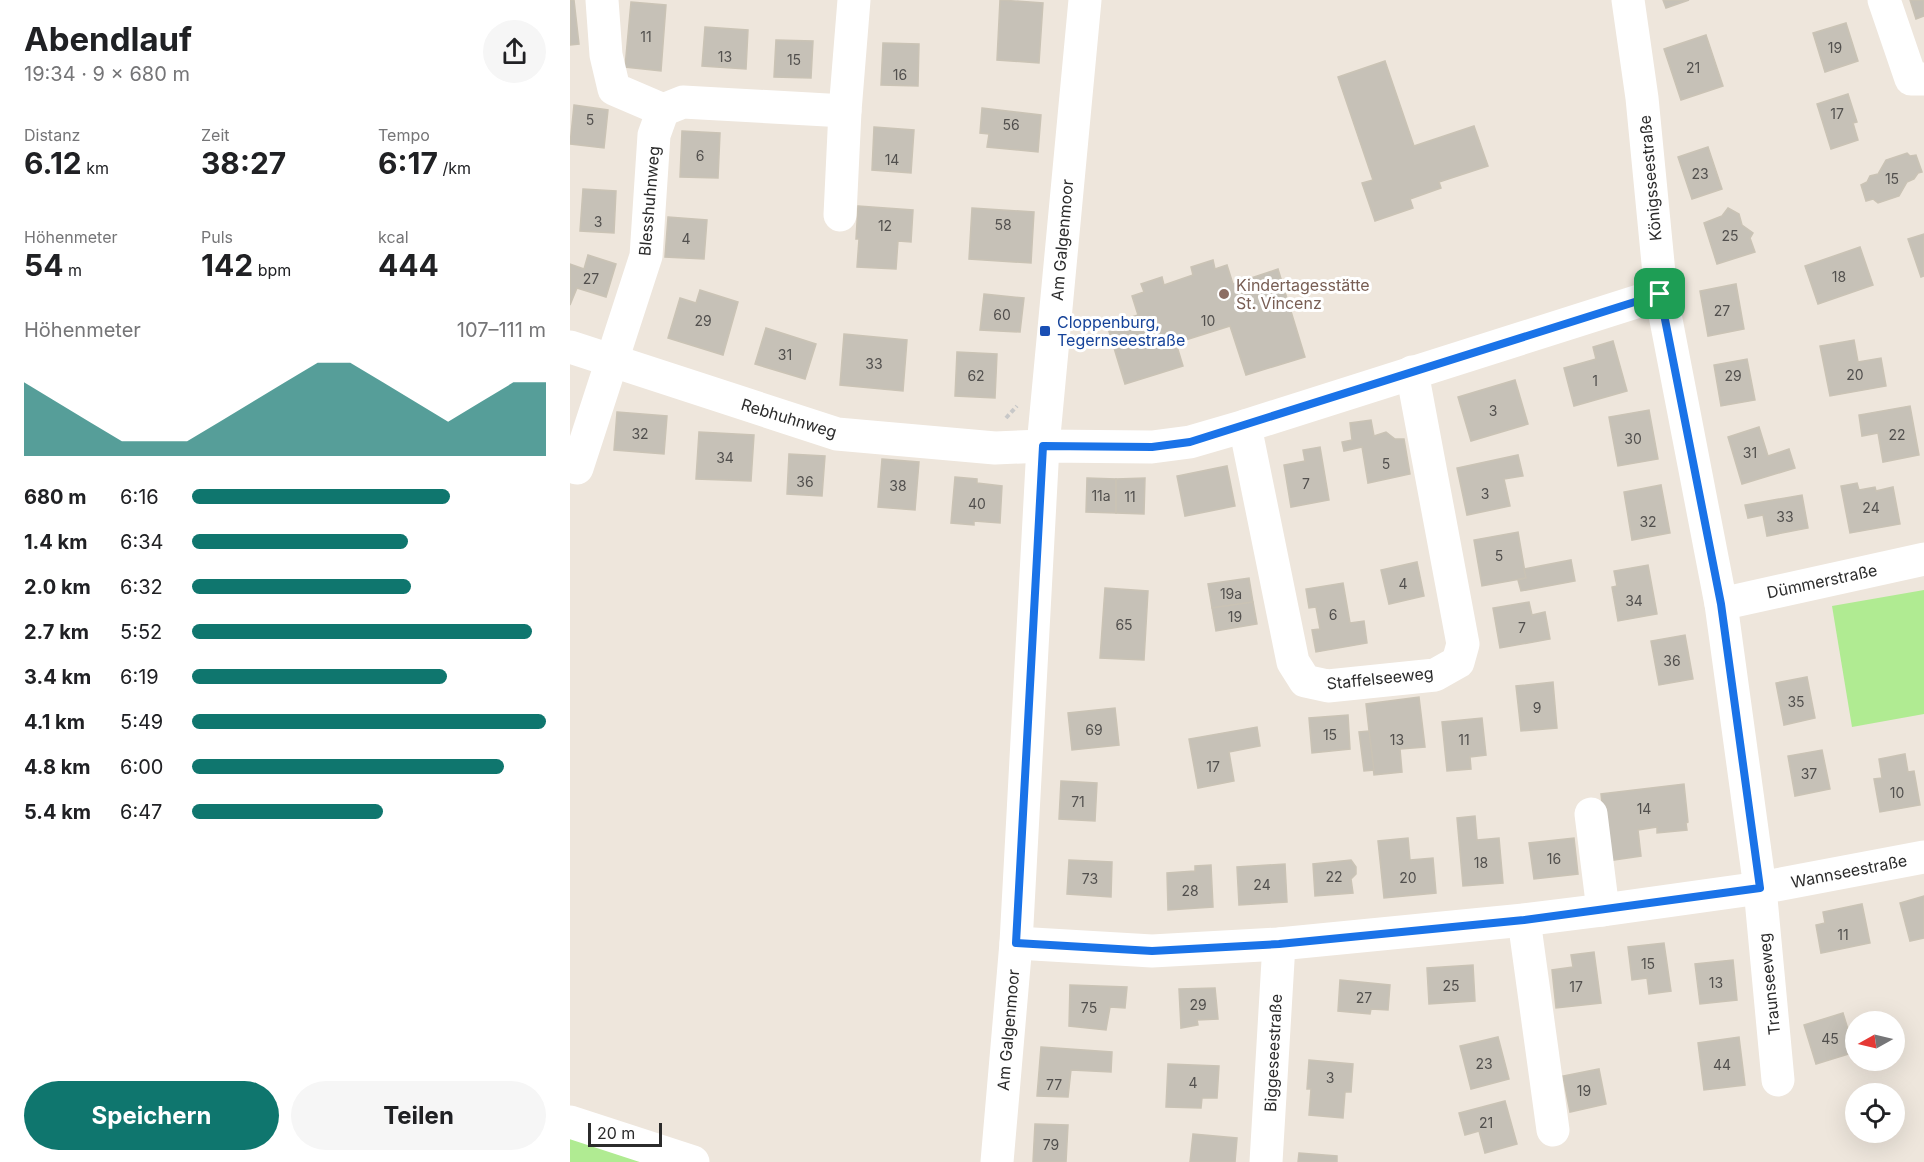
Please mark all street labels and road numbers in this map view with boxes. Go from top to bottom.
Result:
street label: Königsseestraße [1635,114,1665,242]
street label: Blesshuhnweg [634,145,664,257]
street label: Am Galgenmoor [1047,178,1077,302]
street label: Rebhuhnweg [739,394,839,442]
street label: Dümmerstraße [1765,560,1879,602]
street label: Staffelseeweg [1326,662,1434,694]
street label: Wannseestraße [1789,850,1909,892]
street label: Traunseeweg [1754,932,1784,1036]
street label: Am Galgenmoor [993,968,1023,1092]
street label: Biggeseestraße [1260,993,1286,1113]

